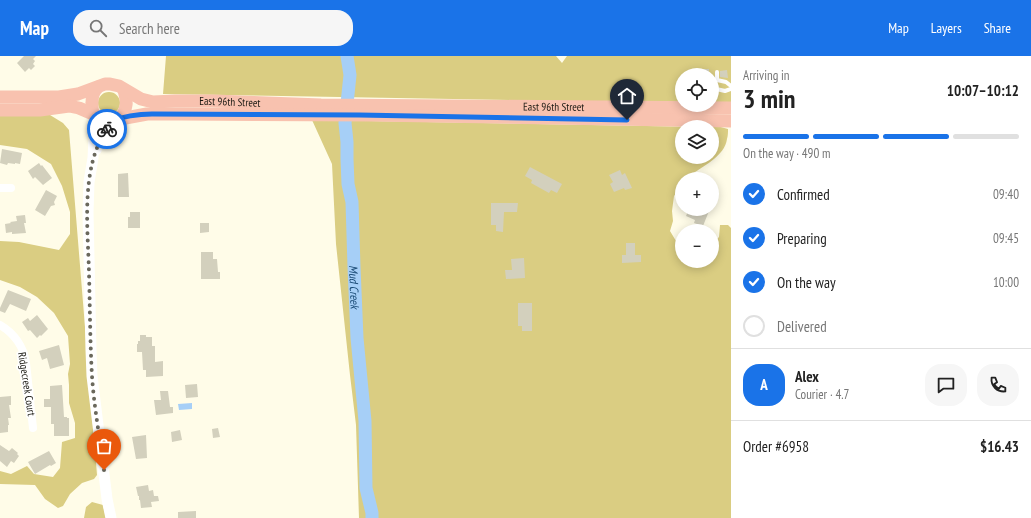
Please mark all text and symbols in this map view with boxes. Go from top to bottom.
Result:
search box [73,10,353,46]
text: Map [20,16,49,40]
icon: search [87,17,109,39]
text: Search here [119,19,180,38]
text: Map [888,19,909,37]
text: Layers [931,19,962,37]
text: Share [984,19,1011,37]
text: Arriving in [743,67,790,84]
map controls [675,68,719,268]
button: locate [675,68,719,112]
pin [610,79,644,120]
text: 10:07–10:12 [947,81,1019,100]
text: 3 min [743,82,796,115]
icon: home [616,85,638,107]
street label: East 96th Street [199,94,261,110]
street label: East 96th Street [523,99,584,114]
courier [87,109,127,149]
icon: bike [96,118,118,140]
button: layers [675,120,719,164]
text: On the way · 490 m [743,145,830,162]
button: + [675,172,719,216]
icon: check [743,183,765,205]
text: Confirmed [777,185,830,204]
text: 09:40 [993,186,1019,203]
button: − [675,224,719,268]
icon: check [743,227,765,249]
text: Preparing [777,229,827,248]
text: 09:45 [993,230,1019,247]
water label: Mud Creek [346,265,363,310]
icon: check [743,271,765,293]
text: On the way [777,273,836,292]
text: 10:00 [993,274,1019,291]
text: Delivered [777,317,827,336]
street label: Ridgecreek Court [15,351,39,417]
button: chat [925,364,967,406]
button: phone [977,364,1019,406]
text: Alex [795,367,819,386]
text: A [760,375,768,394]
text: Courier · 4.7 [795,386,849,403]
pin [87,429,121,470]
icon: bag [93,435,115,457]
text: Order #6958 [743,437,809,456]
text: $16.43 [980,437,1019,456]

